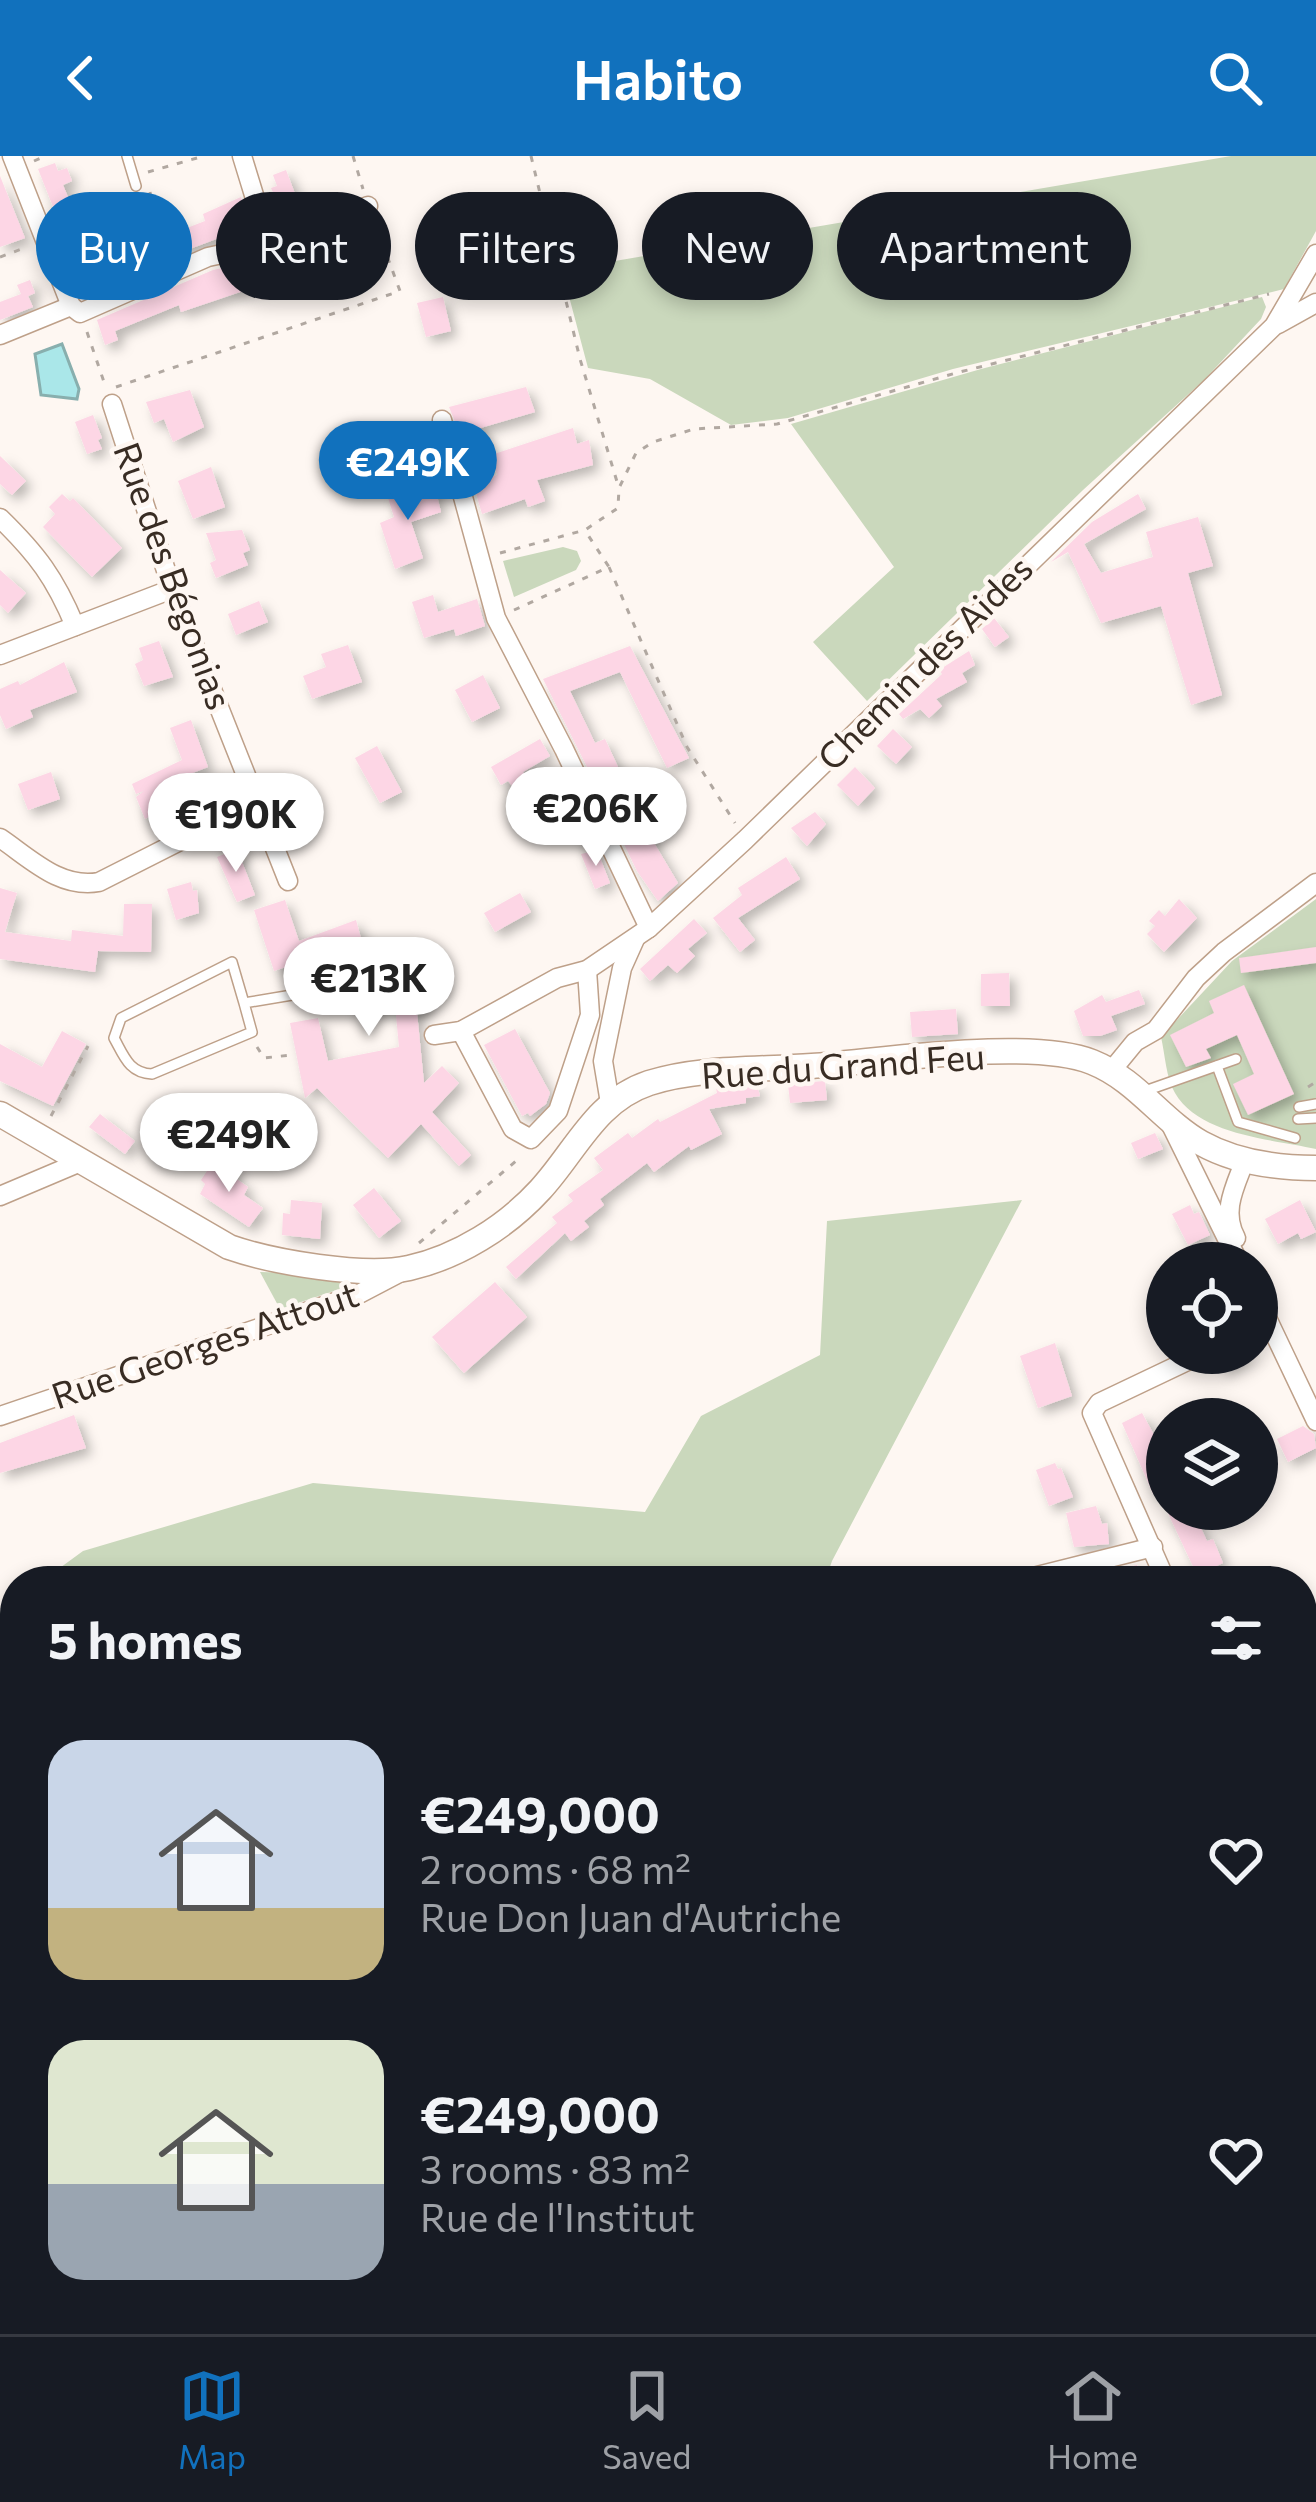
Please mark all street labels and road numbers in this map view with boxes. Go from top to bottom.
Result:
street label: Rue des Bégonias [106,436,244,715]
street label: Chemin des Aides [807,545,1040,778]
street label: Rue du Grand Feu [700,1032,986,1096]
street label: Rue Georges Attout [45,1270,364,1416]

